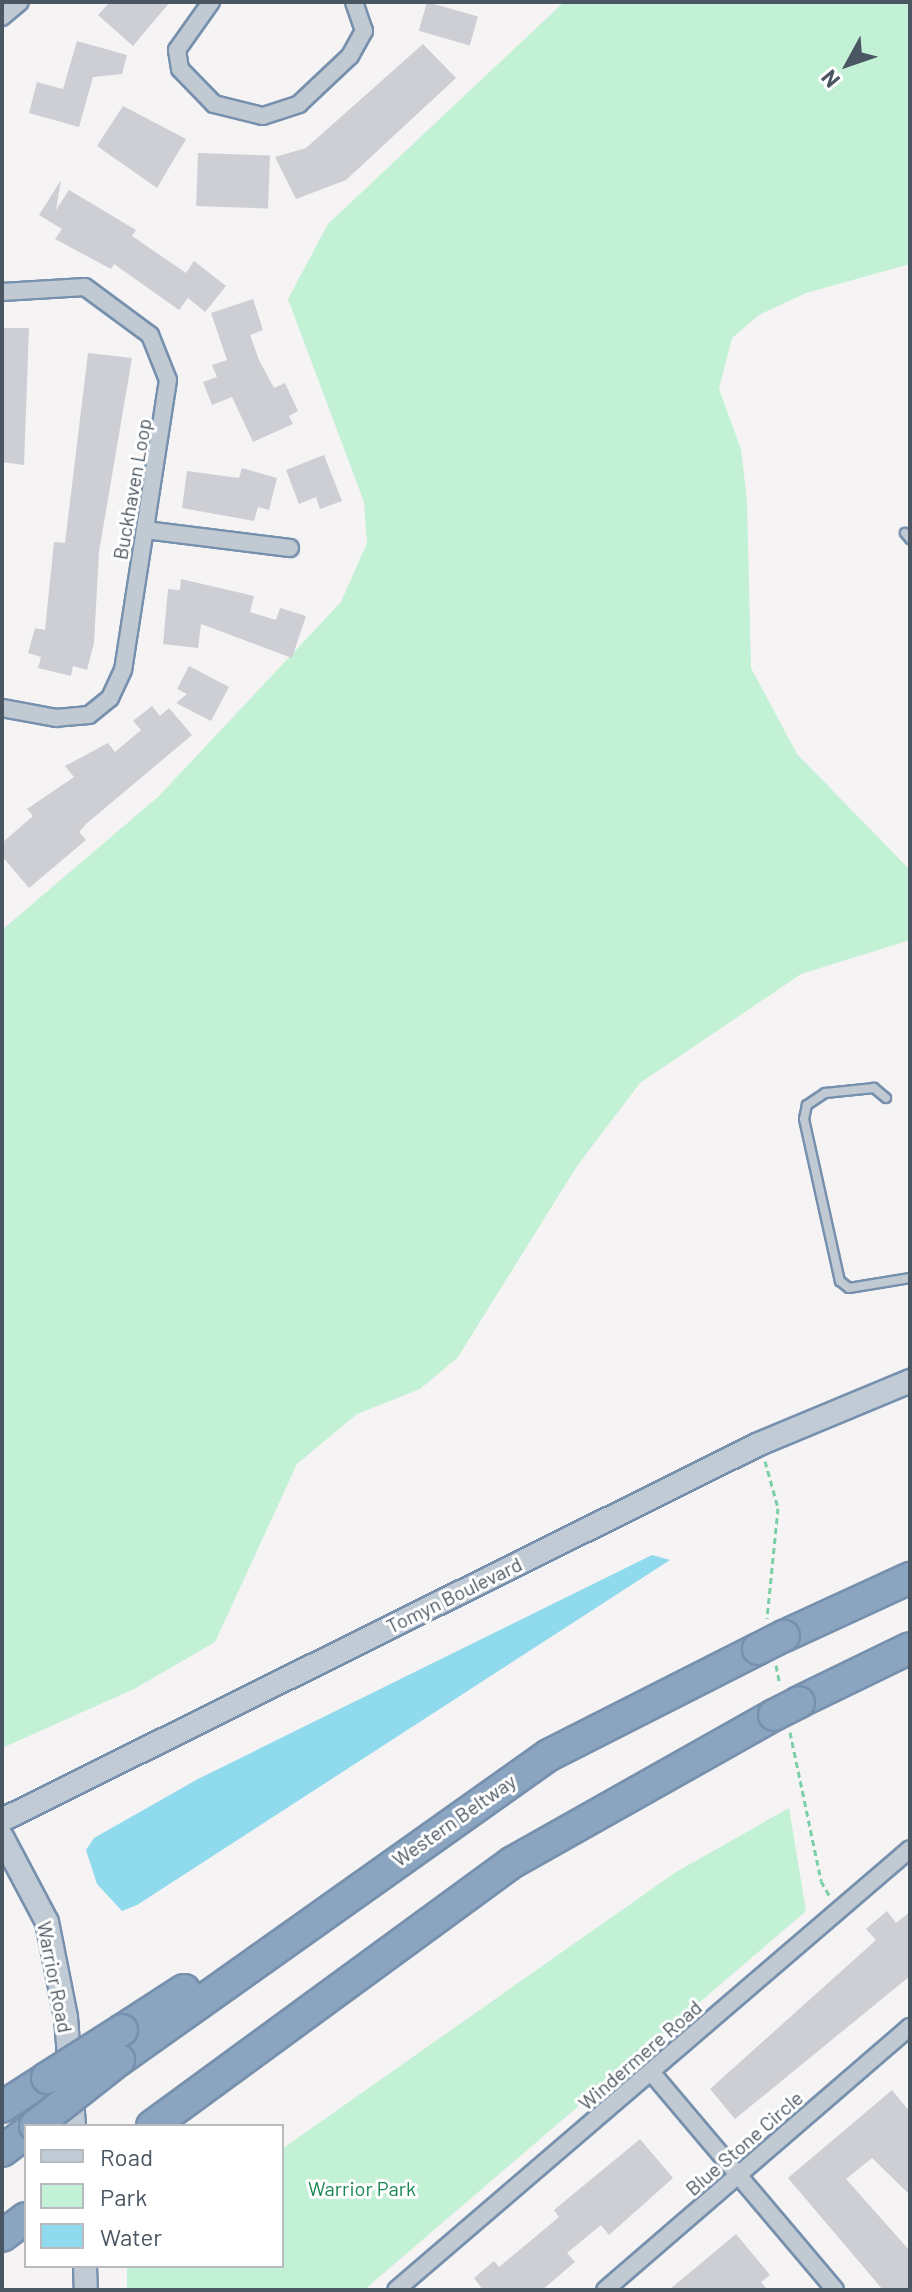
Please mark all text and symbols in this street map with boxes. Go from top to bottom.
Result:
north arrow [808,24,888,104]
text: N [815,65,844,93]
street label: Buckhaven Loop [108,416,156,562]
street label: Tomyn Boulevard [382,1552,526,1638]
street label: Western Beltway [388,1769,520,1871]
street label: Warrior Road [32,1919,78,2035]
street label: Windermere Road [574,1995,706,2115]
street label: Blue Stone Circle [680,2086,808,2200]
legend [24,2124,284,2268]
text: Road [100,2142,153,2171]
park label: Warrior Park [308,2176,416,2200]
text: Park [100,2182,147,2211]
text: Water [100,2222,162,2251]

